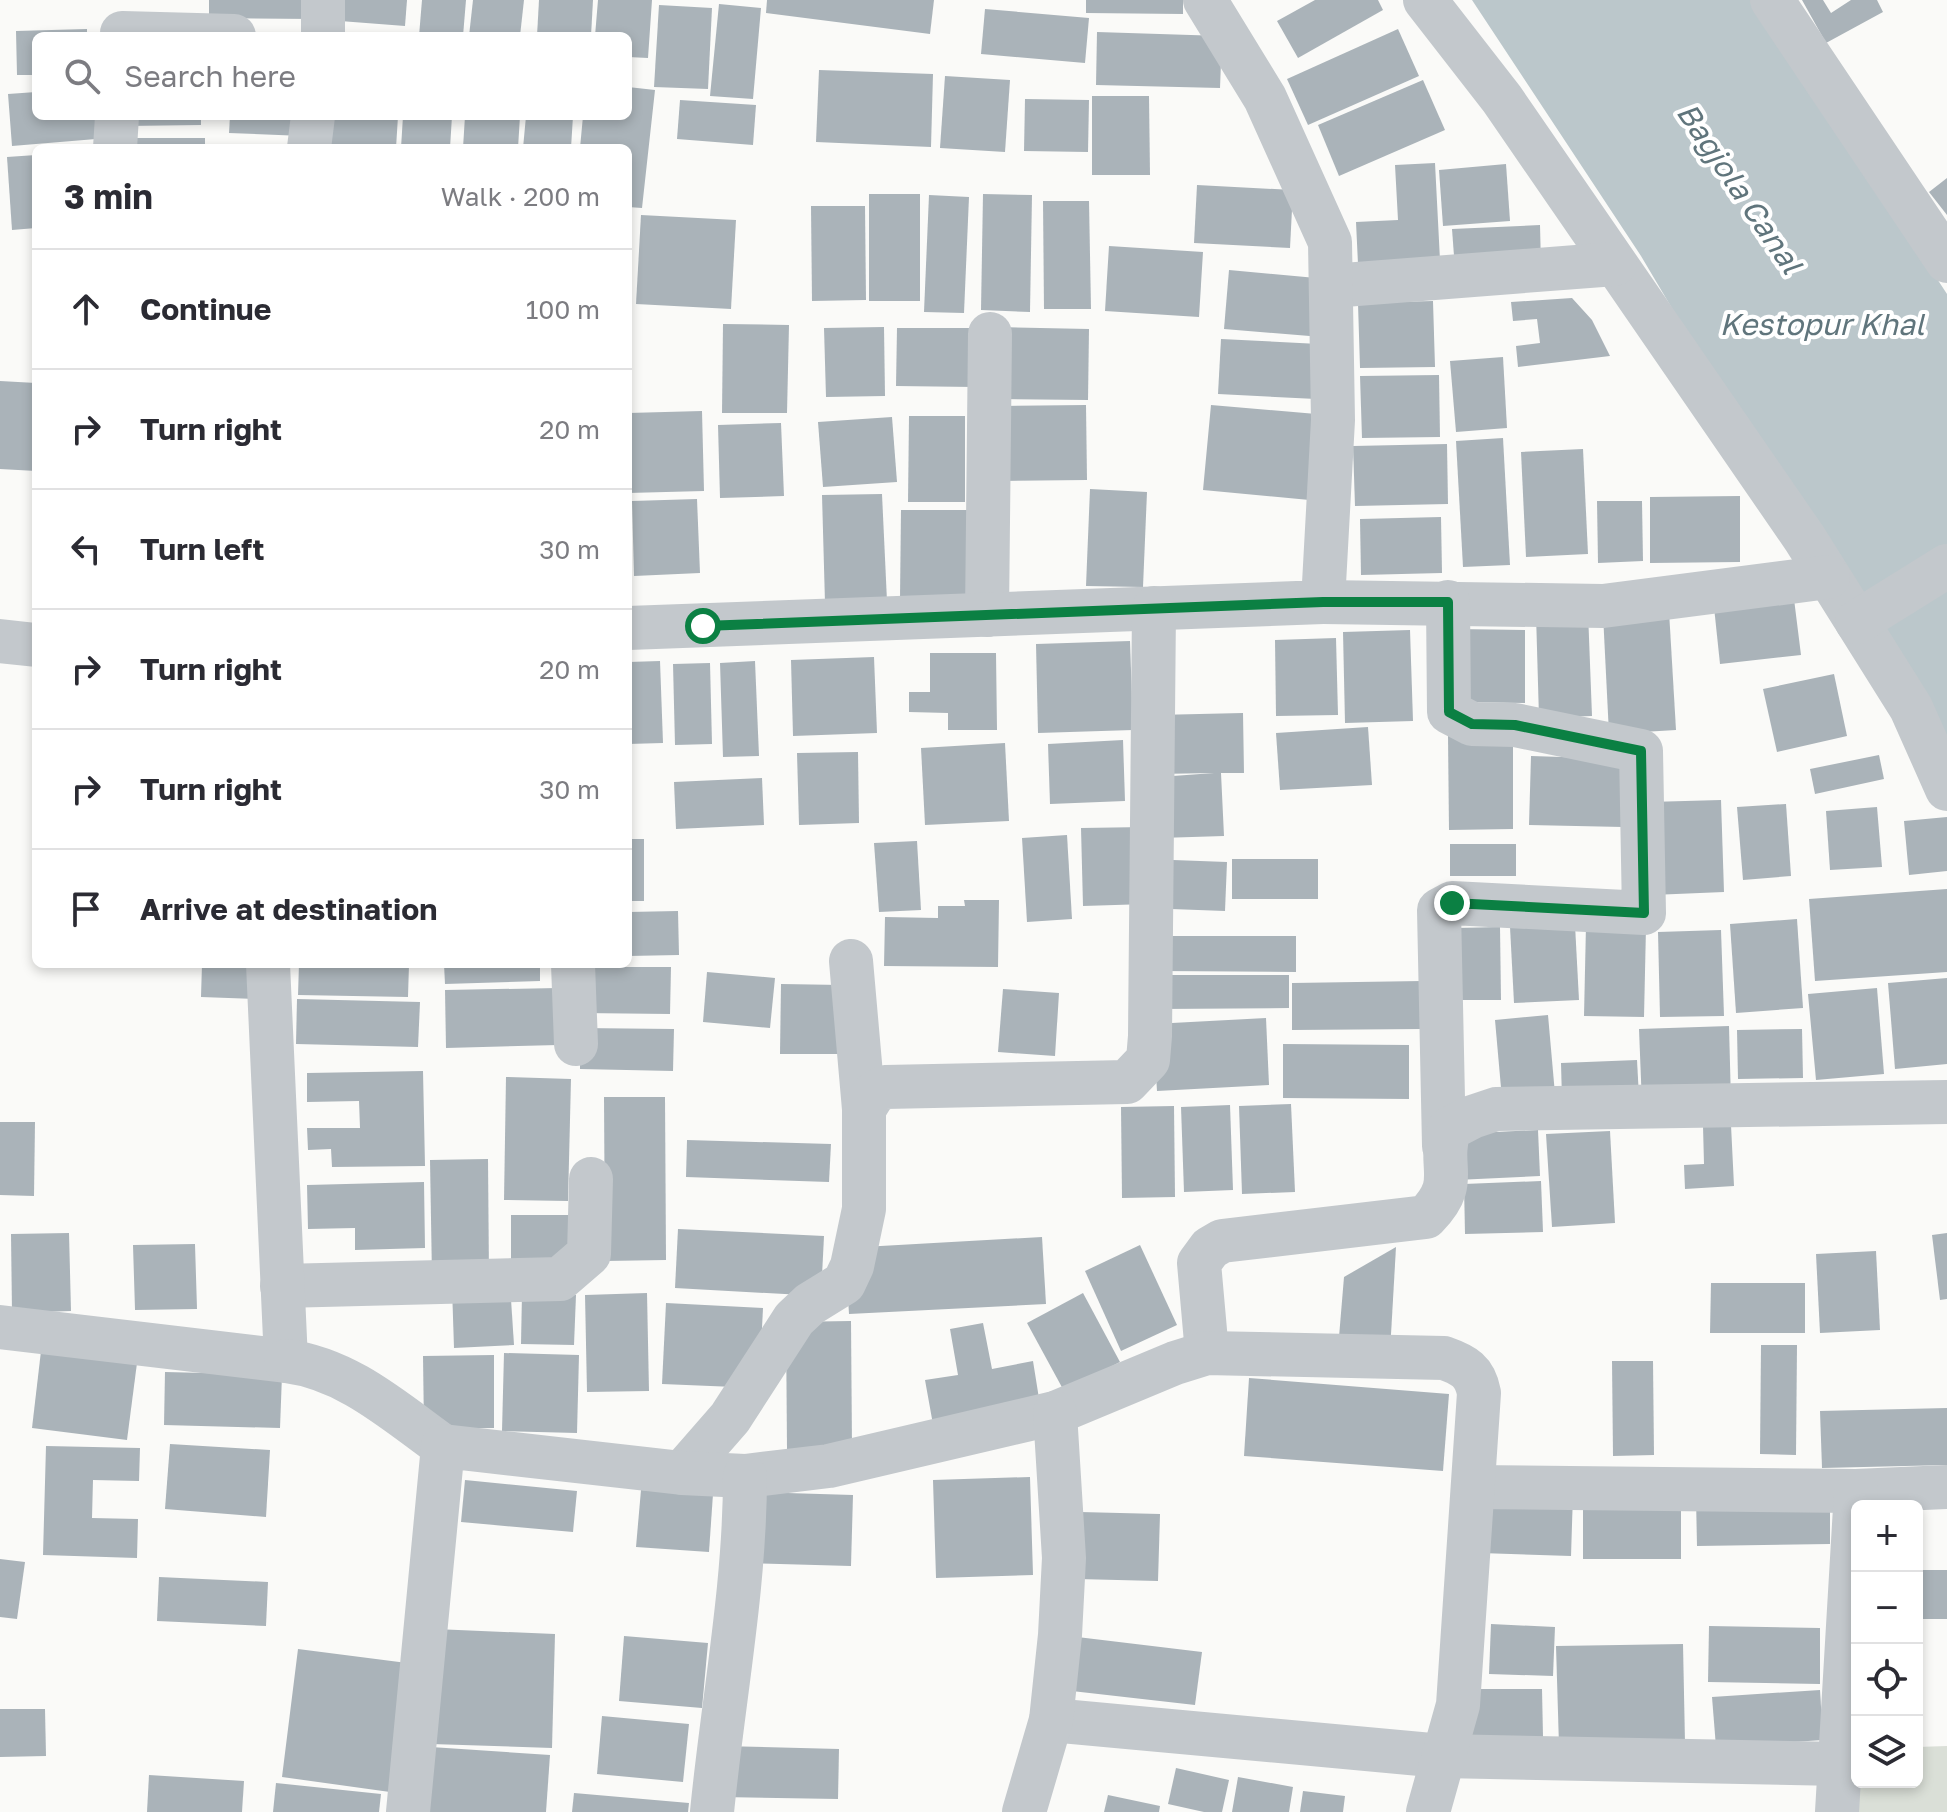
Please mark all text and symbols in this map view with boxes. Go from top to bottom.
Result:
search box [32,32,632,120]
icon: search [60,54,104,98]
text: Search here [124,58,296,94]
water label: Bagjola Canal [1670,96,1811,281]
text: 3 min [64,176,153,216]
text: Walk · 200 m [441,181,600,212]
icon: ahead [64,287,108,331]
text: Continue [140,291,271,327]
text: 100 m [526,294,600,325]
water label: Kestopur Khal [1720,306,1926,342]
icon: right [64,407,108,451]
text: Turn right [140,411,282,447]
text: 20 m [539,414,600,445]
icon: left [64,527,108,571]
text: Turn left [140,531,265,567]
text: 30 m [539,534,600,565]
route start [685,608,721,644]
icon: right [64,647,108,691]
text: Turn right [140,651,282,687]
text: 20 m [539,654,600,685]
icon: right [64,767,108,811]
text: Turn right [140,771,282,807]
text: 30 m [539,774,600,805]
route end [1434,885,1470,921]
icon: arrive [64,887,108,931]
text: Arrive at destination [140,891,437,927]
map controls [1851,1500,1923,1788]
button: + [1851,1500,1923,1572]
button: − [1851,1572,1923,1644]
button: locate [1851,1644,1923,1716]
button: layers [1851,1716,1923,1788]

